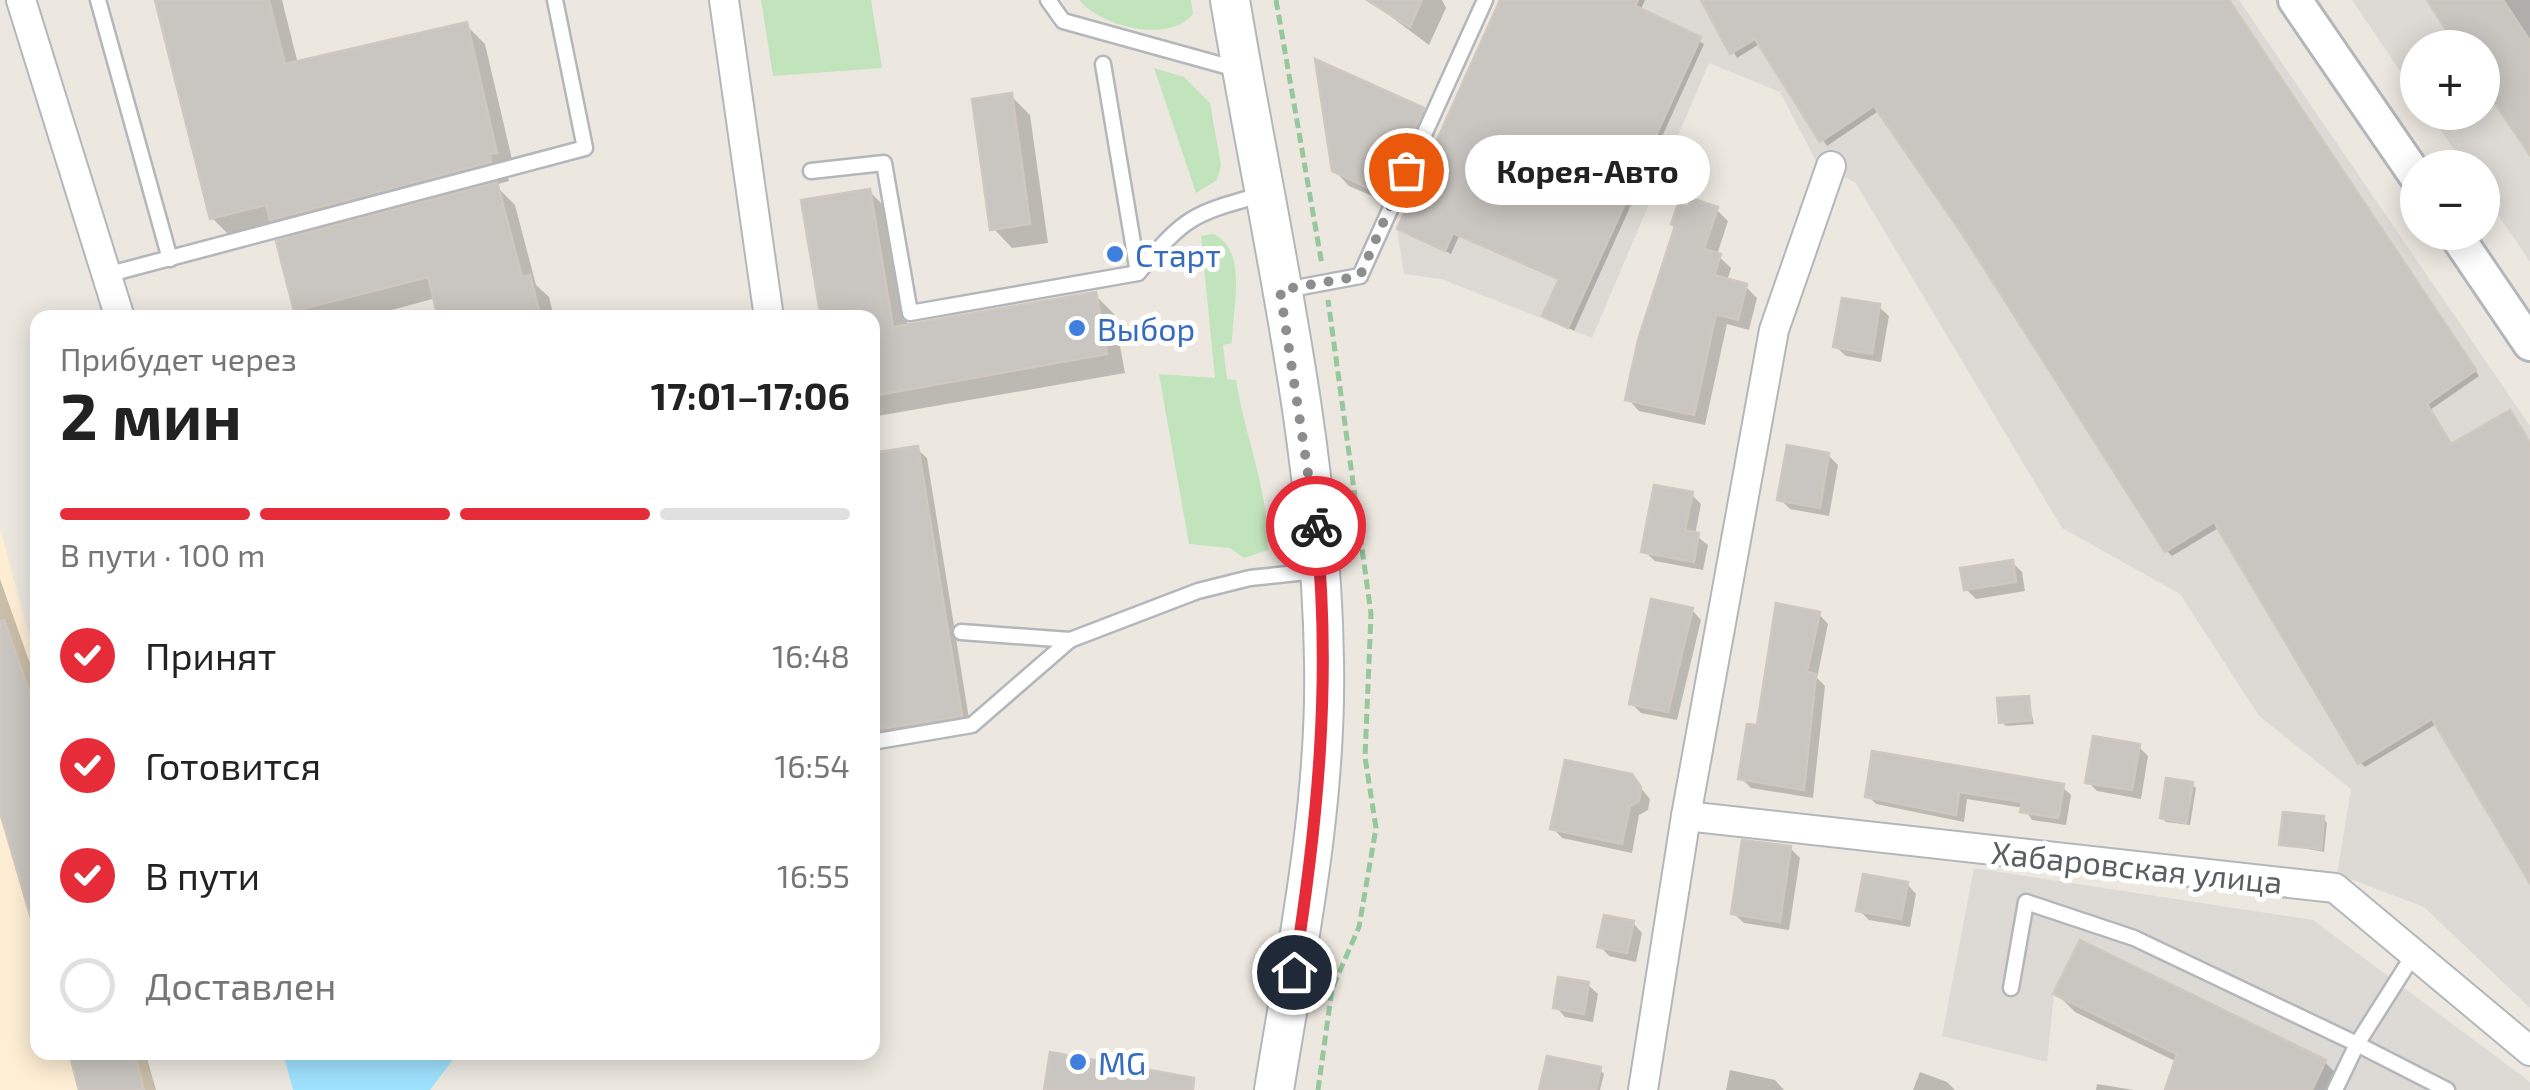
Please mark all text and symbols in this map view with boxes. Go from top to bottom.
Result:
map controls [2400,30,2500,250]
button: + [2400,30,2500,130]
pin [1364,128,1449,213]
callout: Корея-Авто [1466,135,1711,205]
icon: bag [1379,143,1434,198]
button: − [2400,150,2500,250]
text: Корея-Авто [1496,151,1679,189]
place label: Старт [1135,235,1221,273]
marker: Старт [1104,243,1126,265]
place label: Выбор [1097,309,1195,347]
marker: Выбор [1066,317,1088,339]
text: Прибудет через [60,339,297,377]
text: 17:01–17:06 [651,372,850,418]
text: 2 мин [60,375,242,453]
courier [1266,476,1366,576]
icon: bike [1289,499,1344,554]
text: В пути · 100 m [60,535,265,573]
icon: check [60,628,115,683]
text: Принят [145,632,276,678]
text: 16:48 [772,636,850,674]
icon: check [60,738,115,793]
text: Готовится [145,742,321,788]
text: 16:54 [775,746,850,784]
street label: Хабаровская улица [1990,832,2284,901]
icon: check [60,848,115,903]
text: В пути [145,852,260,898]
text: 16:55 [777,856,850,894]
pin [1252,930,1337,1015]
icon: home [1267,945,1322,1000]
text: Доставлен [145,962,336,1008]
place label: MG [1098,1043,1146,1081]
marker: MG [1067,1051,1089,1073]

